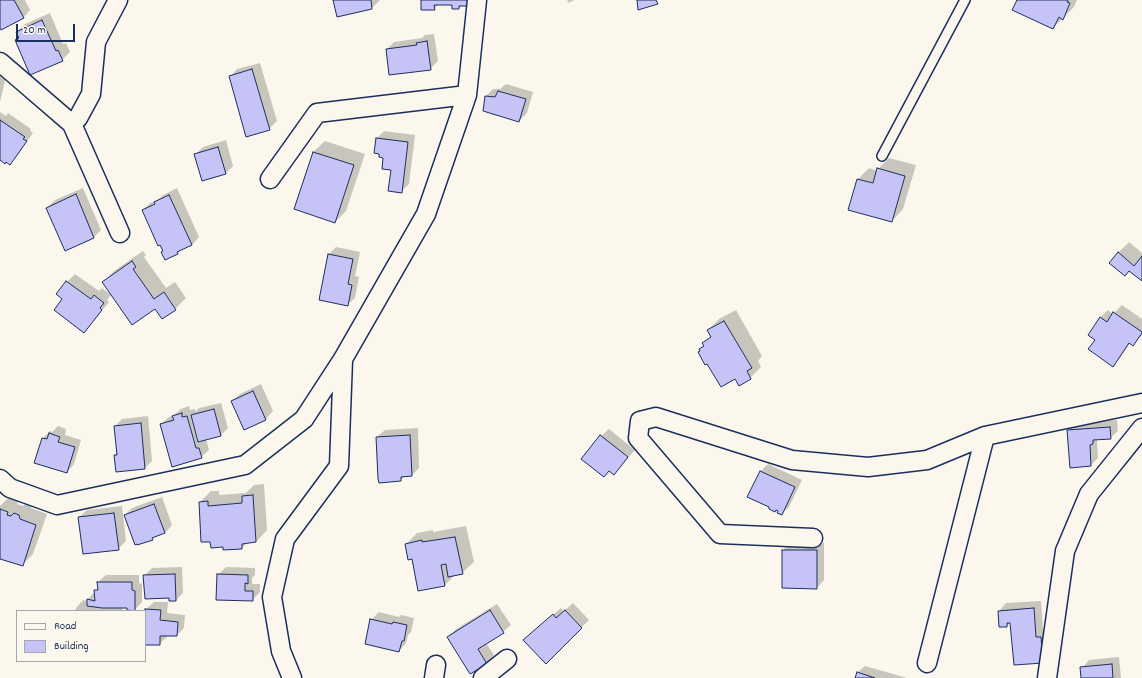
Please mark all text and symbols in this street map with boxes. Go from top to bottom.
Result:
scale bar [18,16,77,42]
text: 20 m [23,22,46,39]
legend [16,610,146,662]
text: Road [54,618,76,635]
text: Building [54,638,89,655]

